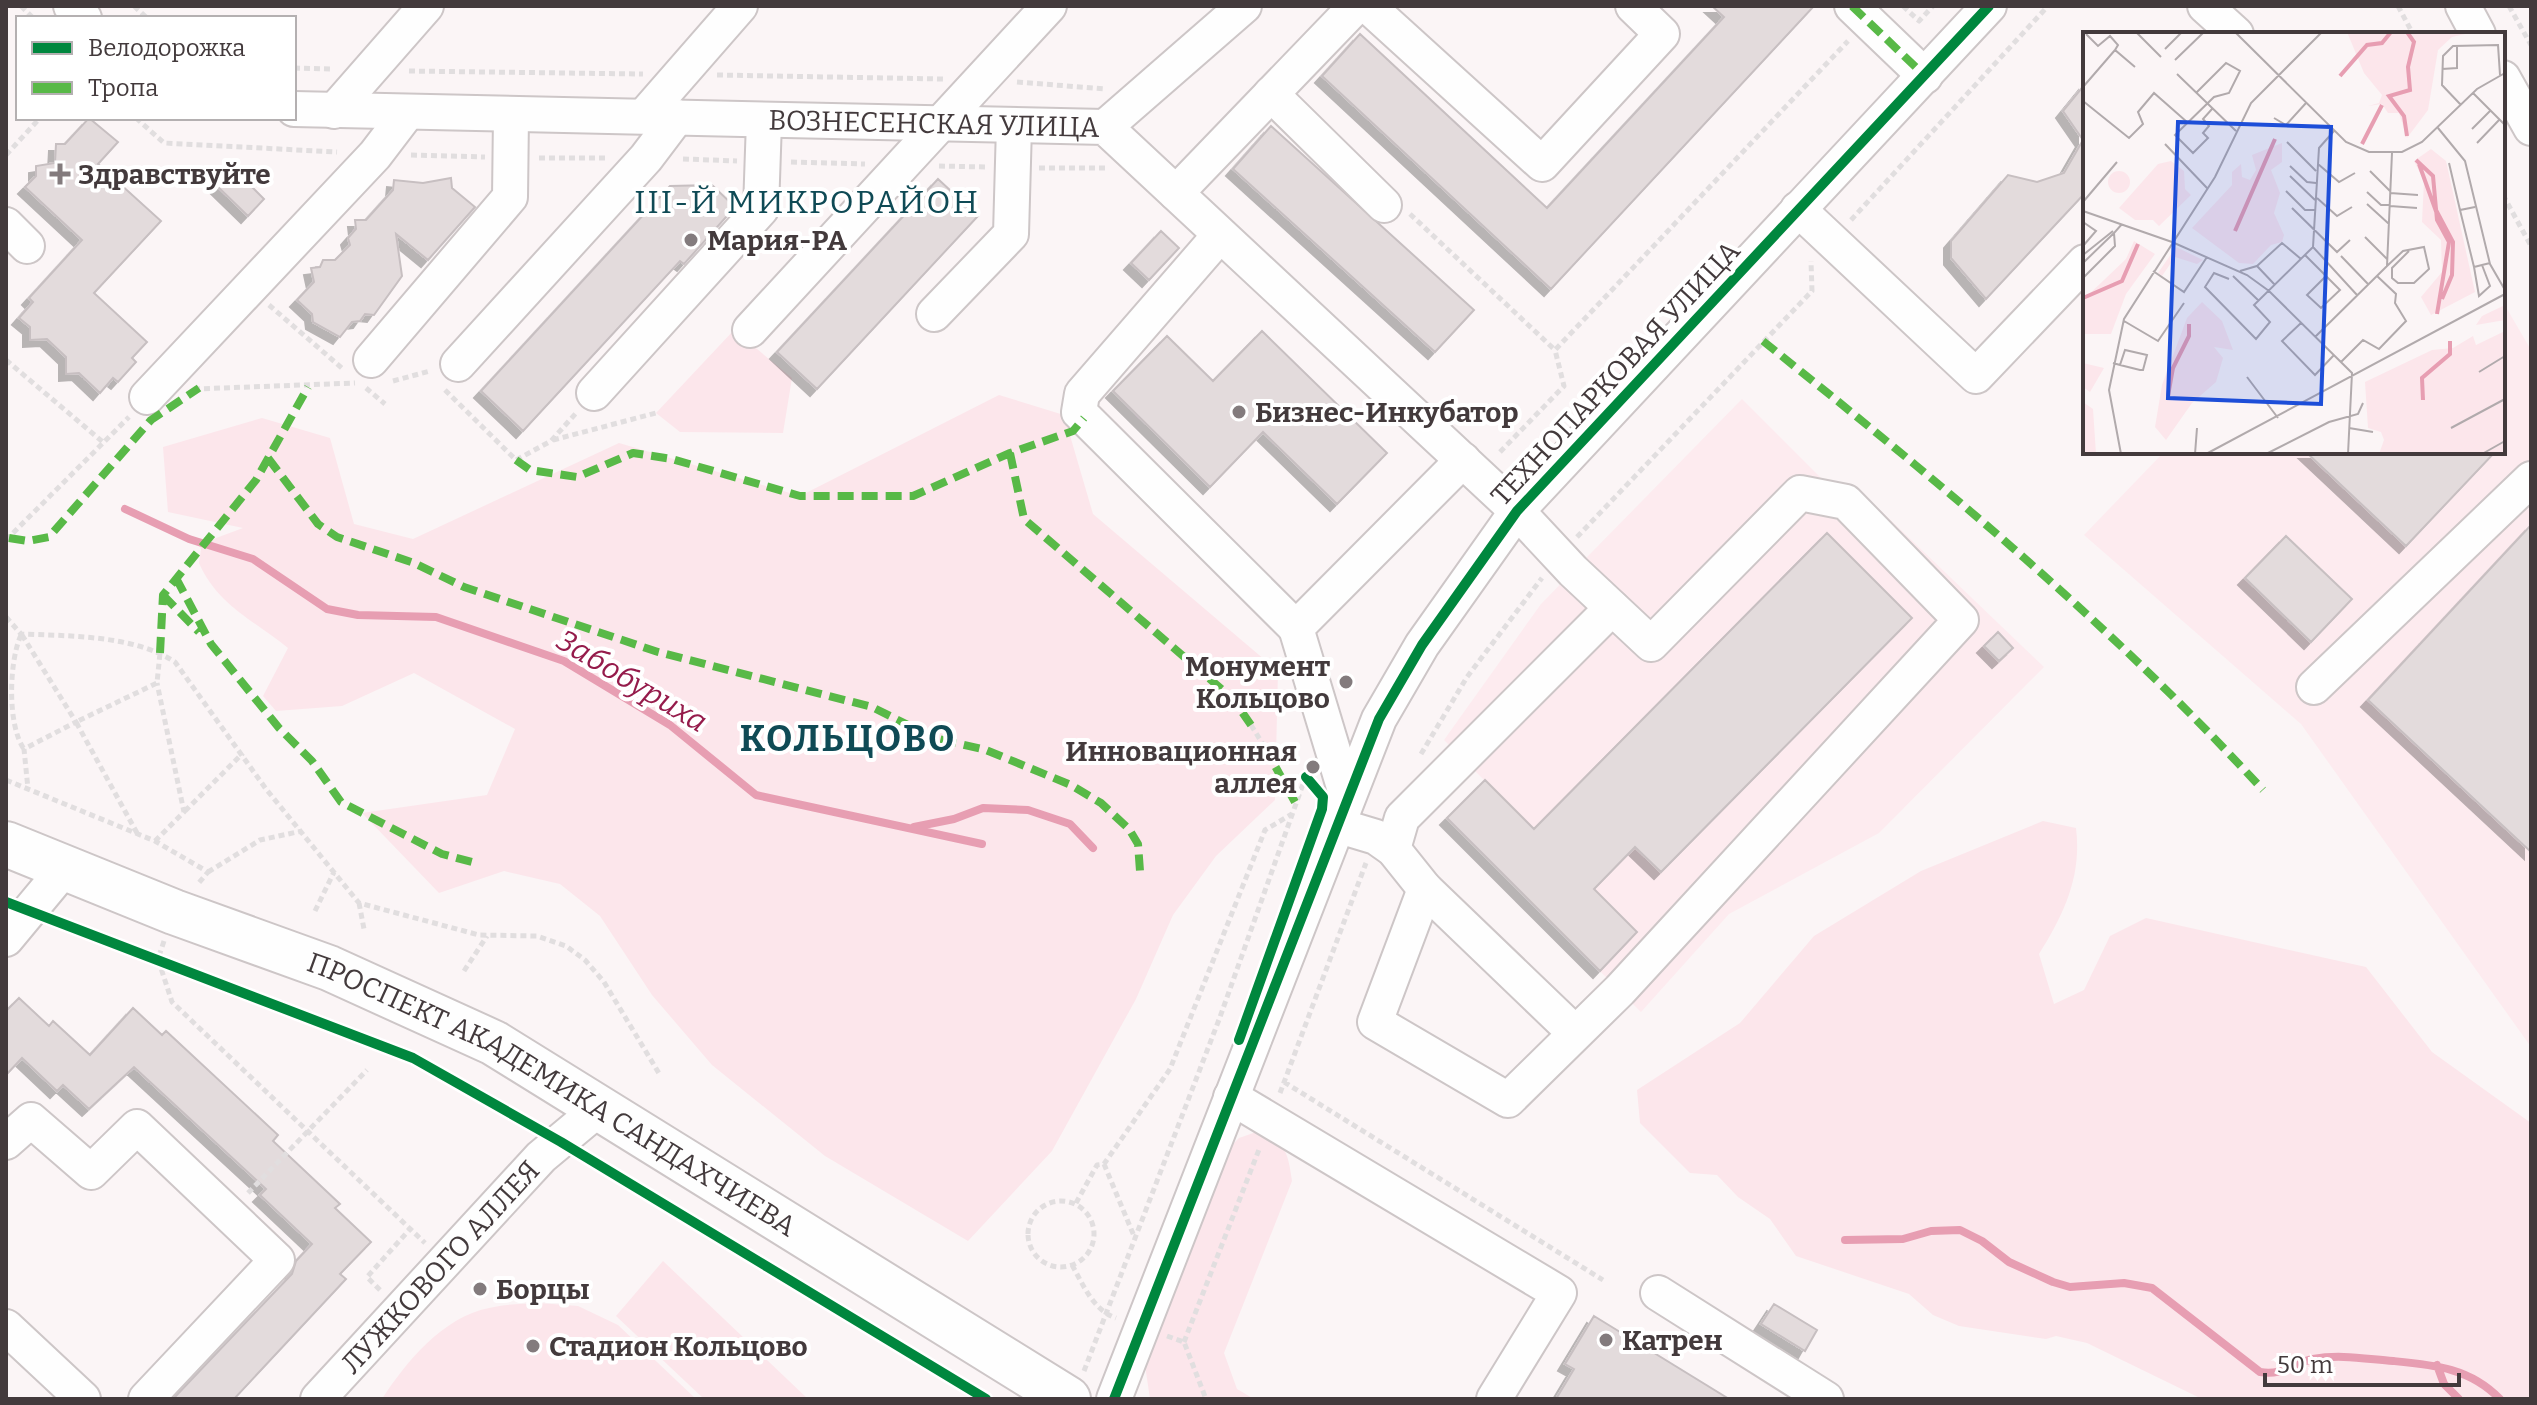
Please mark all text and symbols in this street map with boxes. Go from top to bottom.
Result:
legend [16,16,296,120]
inset map [2083,32,2505,454]
text: Велодорожка [88,34,245,62]
text: Тропа [88,74,159,102]
street label: ВОЗНЕСЕНСКАЯ УЛИЦА [768,104,1100,144]
place label: Здравствуйте [78,158,271,191]
marker: Здравствуйте [49,163,71,185]
district label: III-Й МИКРОРАЙОН [634,183,980,221]
place label: Мария-РА [707,224,847,257]
marker: Мария-РА [682,231,700,249]
street label: ТЕХНОПАРКОВАЯ УЛИЦА [1484,234,1747,512]
place label: Бизнес-Инкубатор [1255,396,1518,429]
marker: Бизнес-Инкубатор [1230,403,1248,421]
water label: Забобуриха [550,622,714,740]
place label: Монумент Кольцово [1185,650,1331,715]
marker: Монумент Кольцово [1337,673,1355,691]
district label: КОЛЬЦОВО [740,717,956,761]
place label: Инновационная аллея [1065,735,1297,800]
marker: Инновационная аллея [1304,758,1322,776]
street label: ПРОСПЕКТ АКАДЕМИКА САНДАХЧИЕВА [303,946,802,1243]
street label: ЛУЖКОВОГО АЛЛЕЯ [334,1154,546,1380]
place label: Борцы [496,1273,590,1306]
marker: Борцы [471,1280,489,1298]
place label: Катрен [1622,1324,1722,1357]
place label: Стадион Кольцово [549,1330,808,1363]
marker: Катрен [1597,1331,1615,1349]
marker: Стадион Кольцово [524,1337,542,1355]
scale bar [2265,1337,2459,1387]
text: 50 m [2277,1351,2333,1379]

